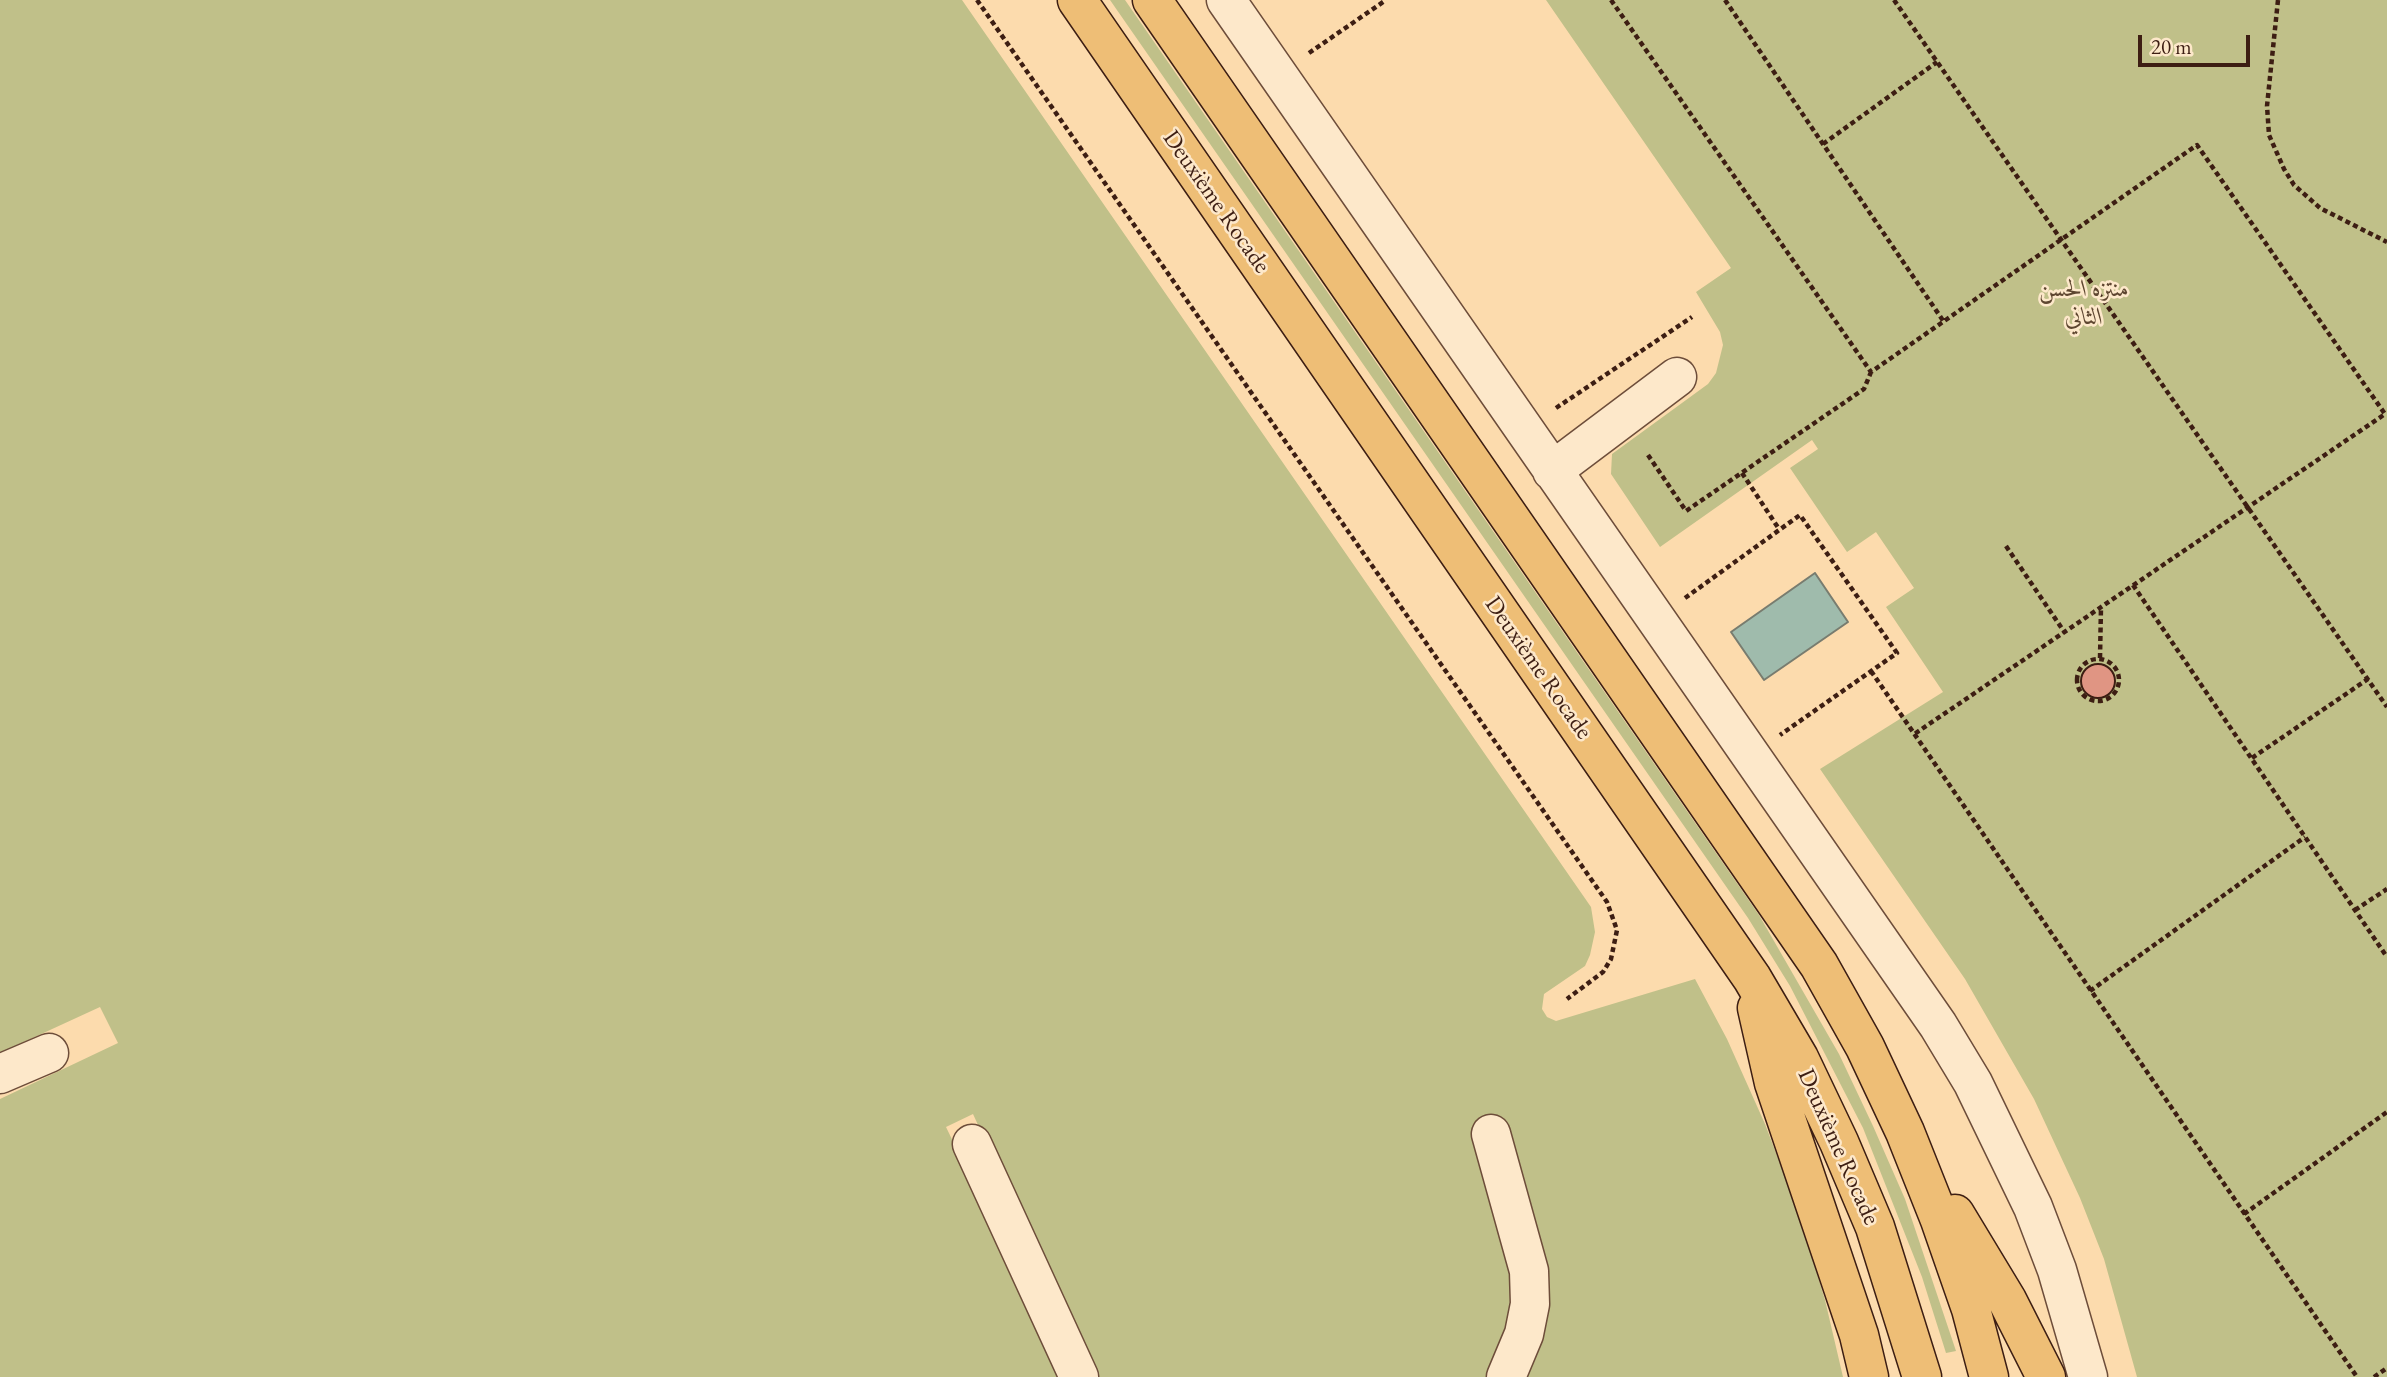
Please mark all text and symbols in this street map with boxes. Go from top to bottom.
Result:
scale bar [2142,21,2254,65]
text: 20 m [2151,33,2192,60]
street label: Deuxième Rocade [1156,125,1276,279]
park label: منتزه الحسن الثاني [2039,275,2129,331]
street label: Deuxième Rocade [1478,591,1598,745]
street label: Deuxième Rocade [1791,1064,1885,1230]

